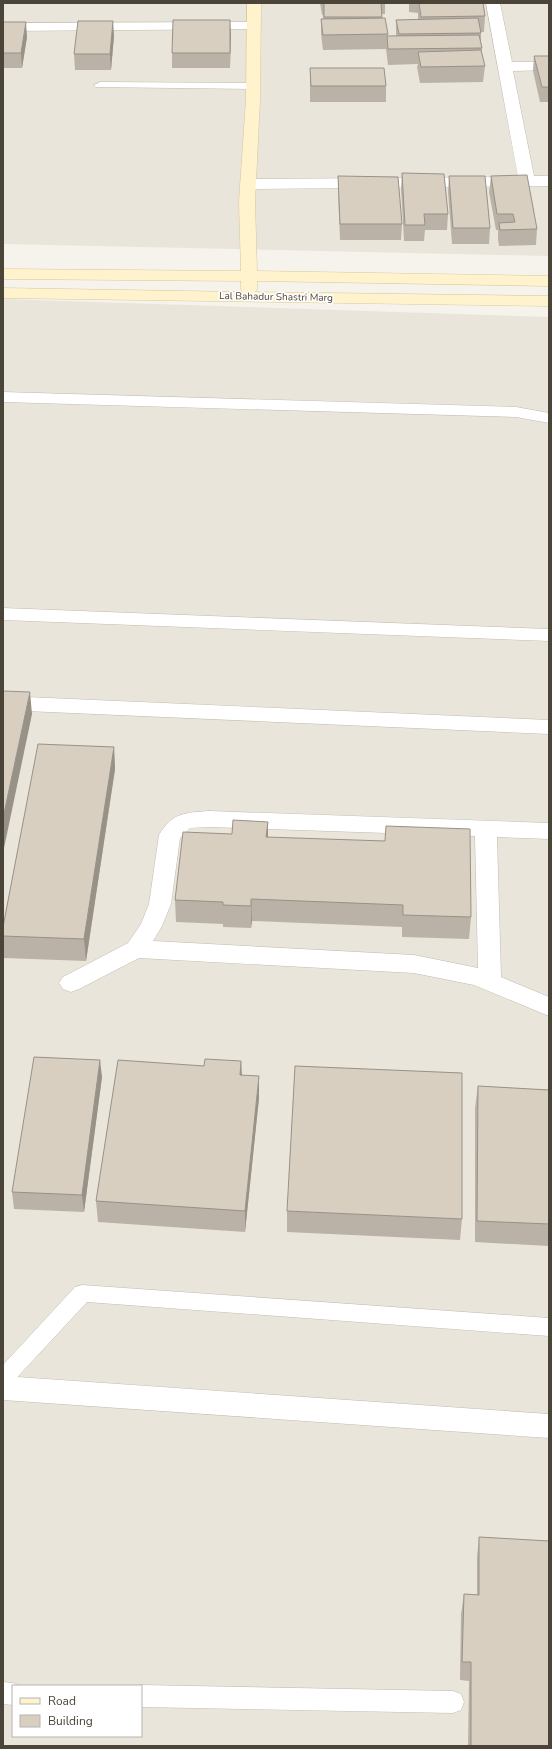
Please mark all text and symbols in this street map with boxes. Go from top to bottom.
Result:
street label: Lal Bahadur Shastri Marg [219,289,333,305]
legend [12,1685,142,1737]
text: Road [48,1693,76,1709]
text: Building [48,1713,93,1729]

